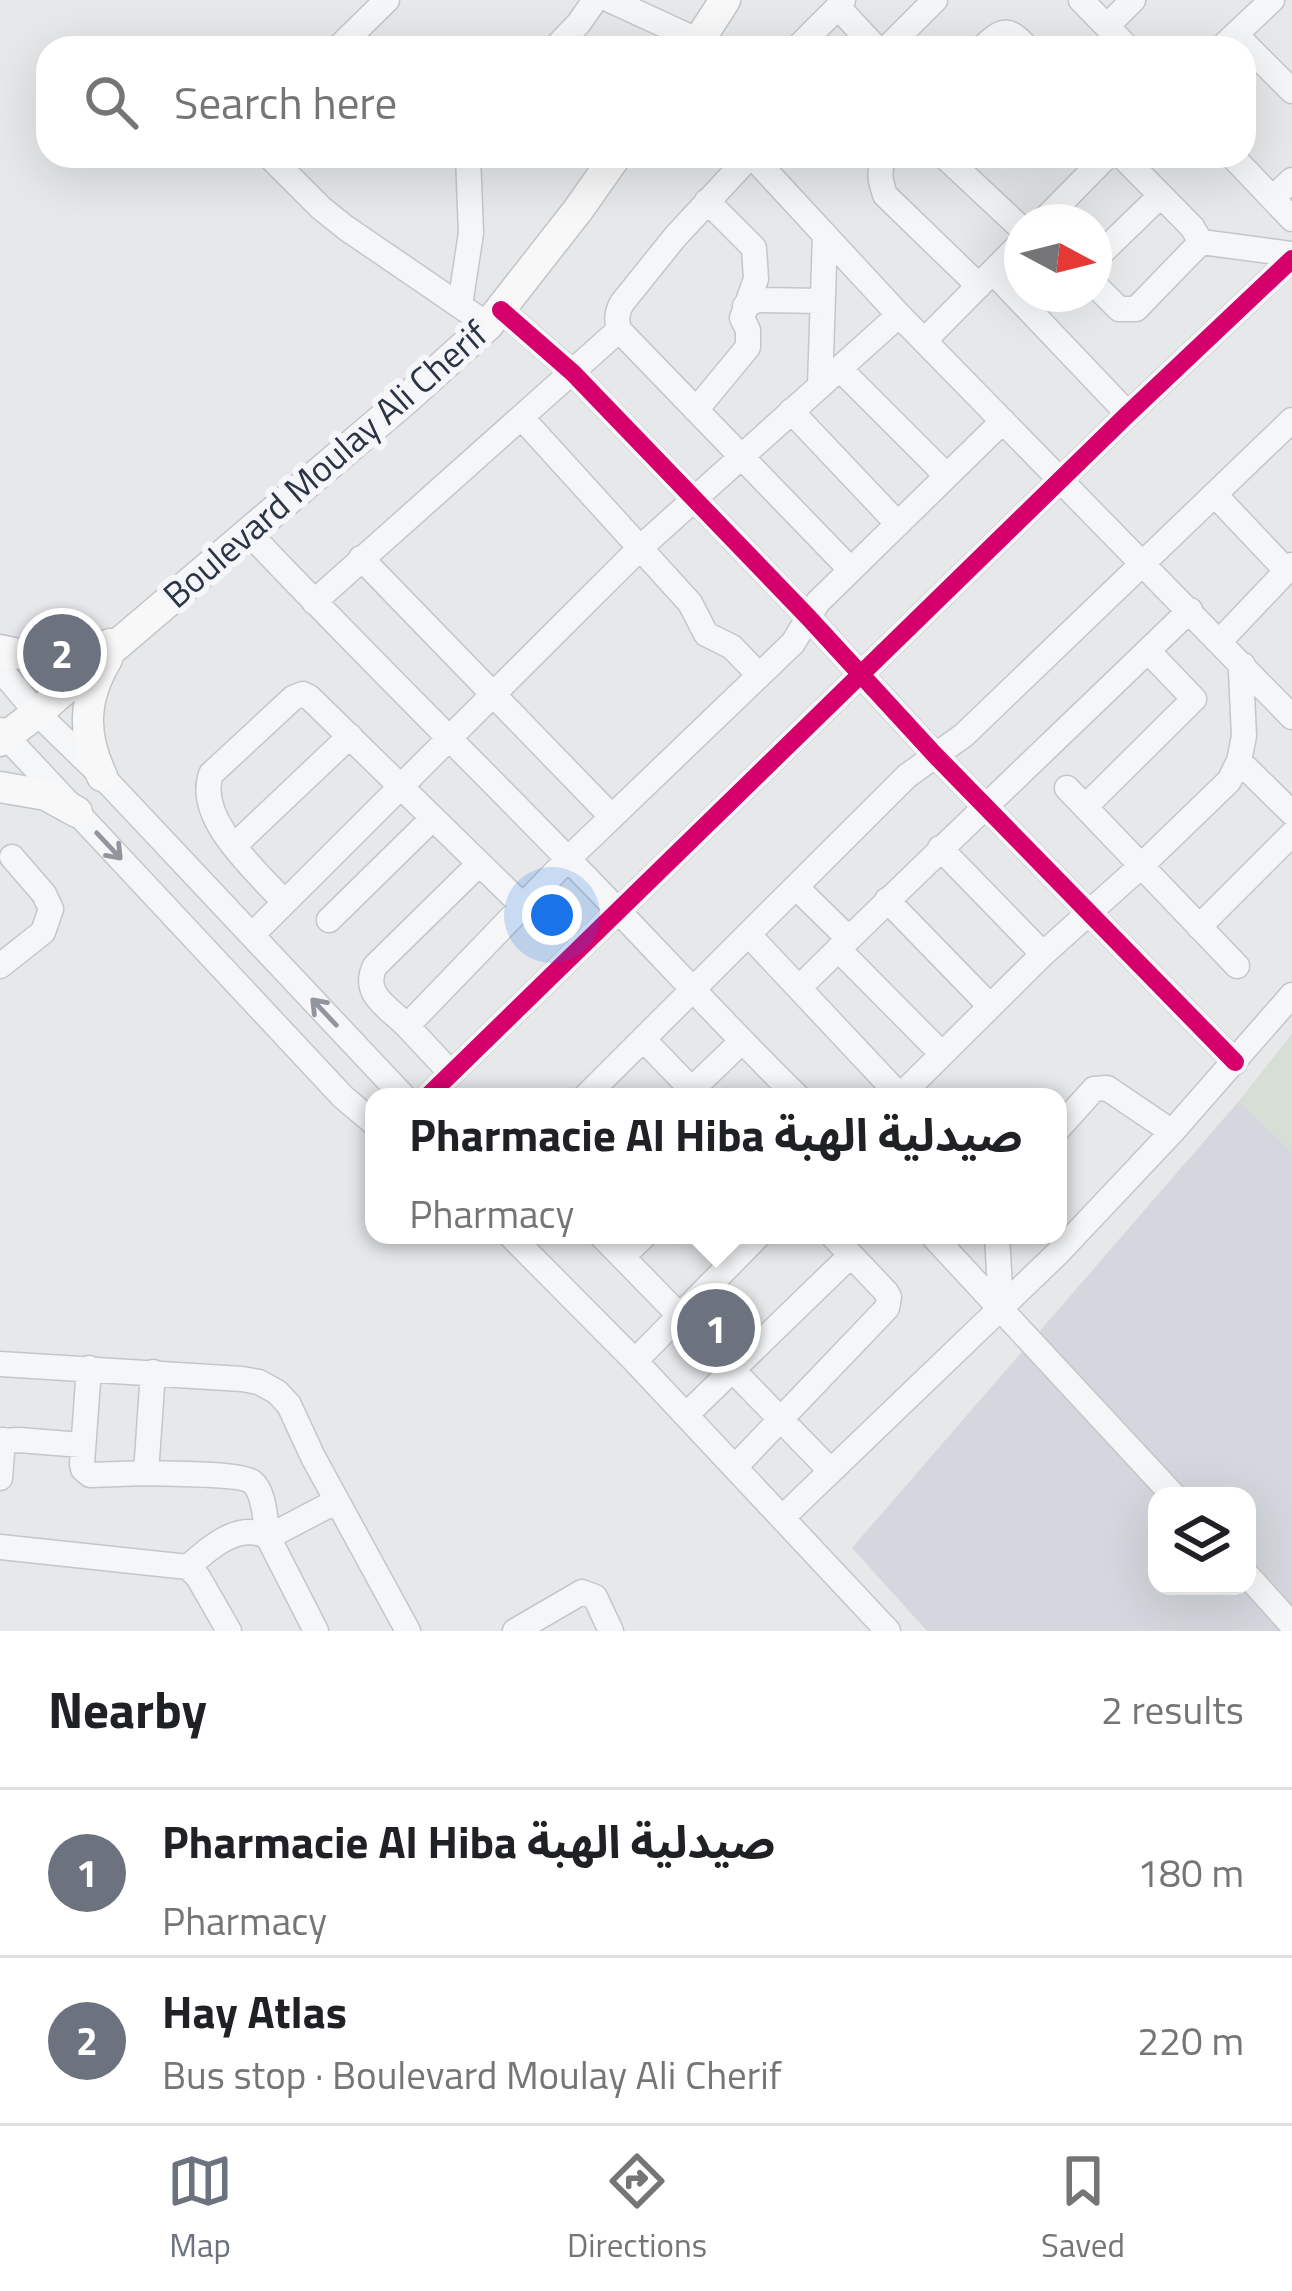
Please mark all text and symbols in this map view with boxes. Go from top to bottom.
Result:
search box [36,36,1256,168]
text: Search here [174,68,397,136]
icon: search [78,69,144,135]
north arrow [1004,204,1112,312]
street label: Boulevard Moulay Ali Cherif [150,307,499,621]
pin: 2 [23,608,101,698]
one-way arrow [94,830,123,860]
your location [522,885,582,945]
one-way arrow [311,998,339,1027]
popup [365,1088,1067,1244]
text: Pharmacie Al Hiba صيدلية الهبة [409,1100,1023,1168]
text: Pharmacy [409,1184,574,1243]
pin: 1 [677,1283,755,1373]
map controls [1148,1487,1256,1595]
button: layers [1148,1487,1256,1595]
text: Nearby [48,1670,207,1748]
text: 2 results [1101,1680,1244,1739]
text: Pharmacie Al Hiba صيدلية الهبة [162,1807,775,1875]
text: 1 [76,1843,98,1902]
text: 180 m [1137,1843,1244,1902]
text: Pharmacy [162,1891,327,1950]
text: Hay Atlas [162,1977,347,2045]
text: 2 [76,2011,98,2070]
text: 220 m [1137,2011,1244,2070]
text: Bus stop · Boulevard Moulay Ali Cherif [162,2045,782,2104]
tab: Map [167,2148,233,2270]
tab: Directions [567,2148,707,2270]
tab: Saved [1041,2148,1125,2270]

